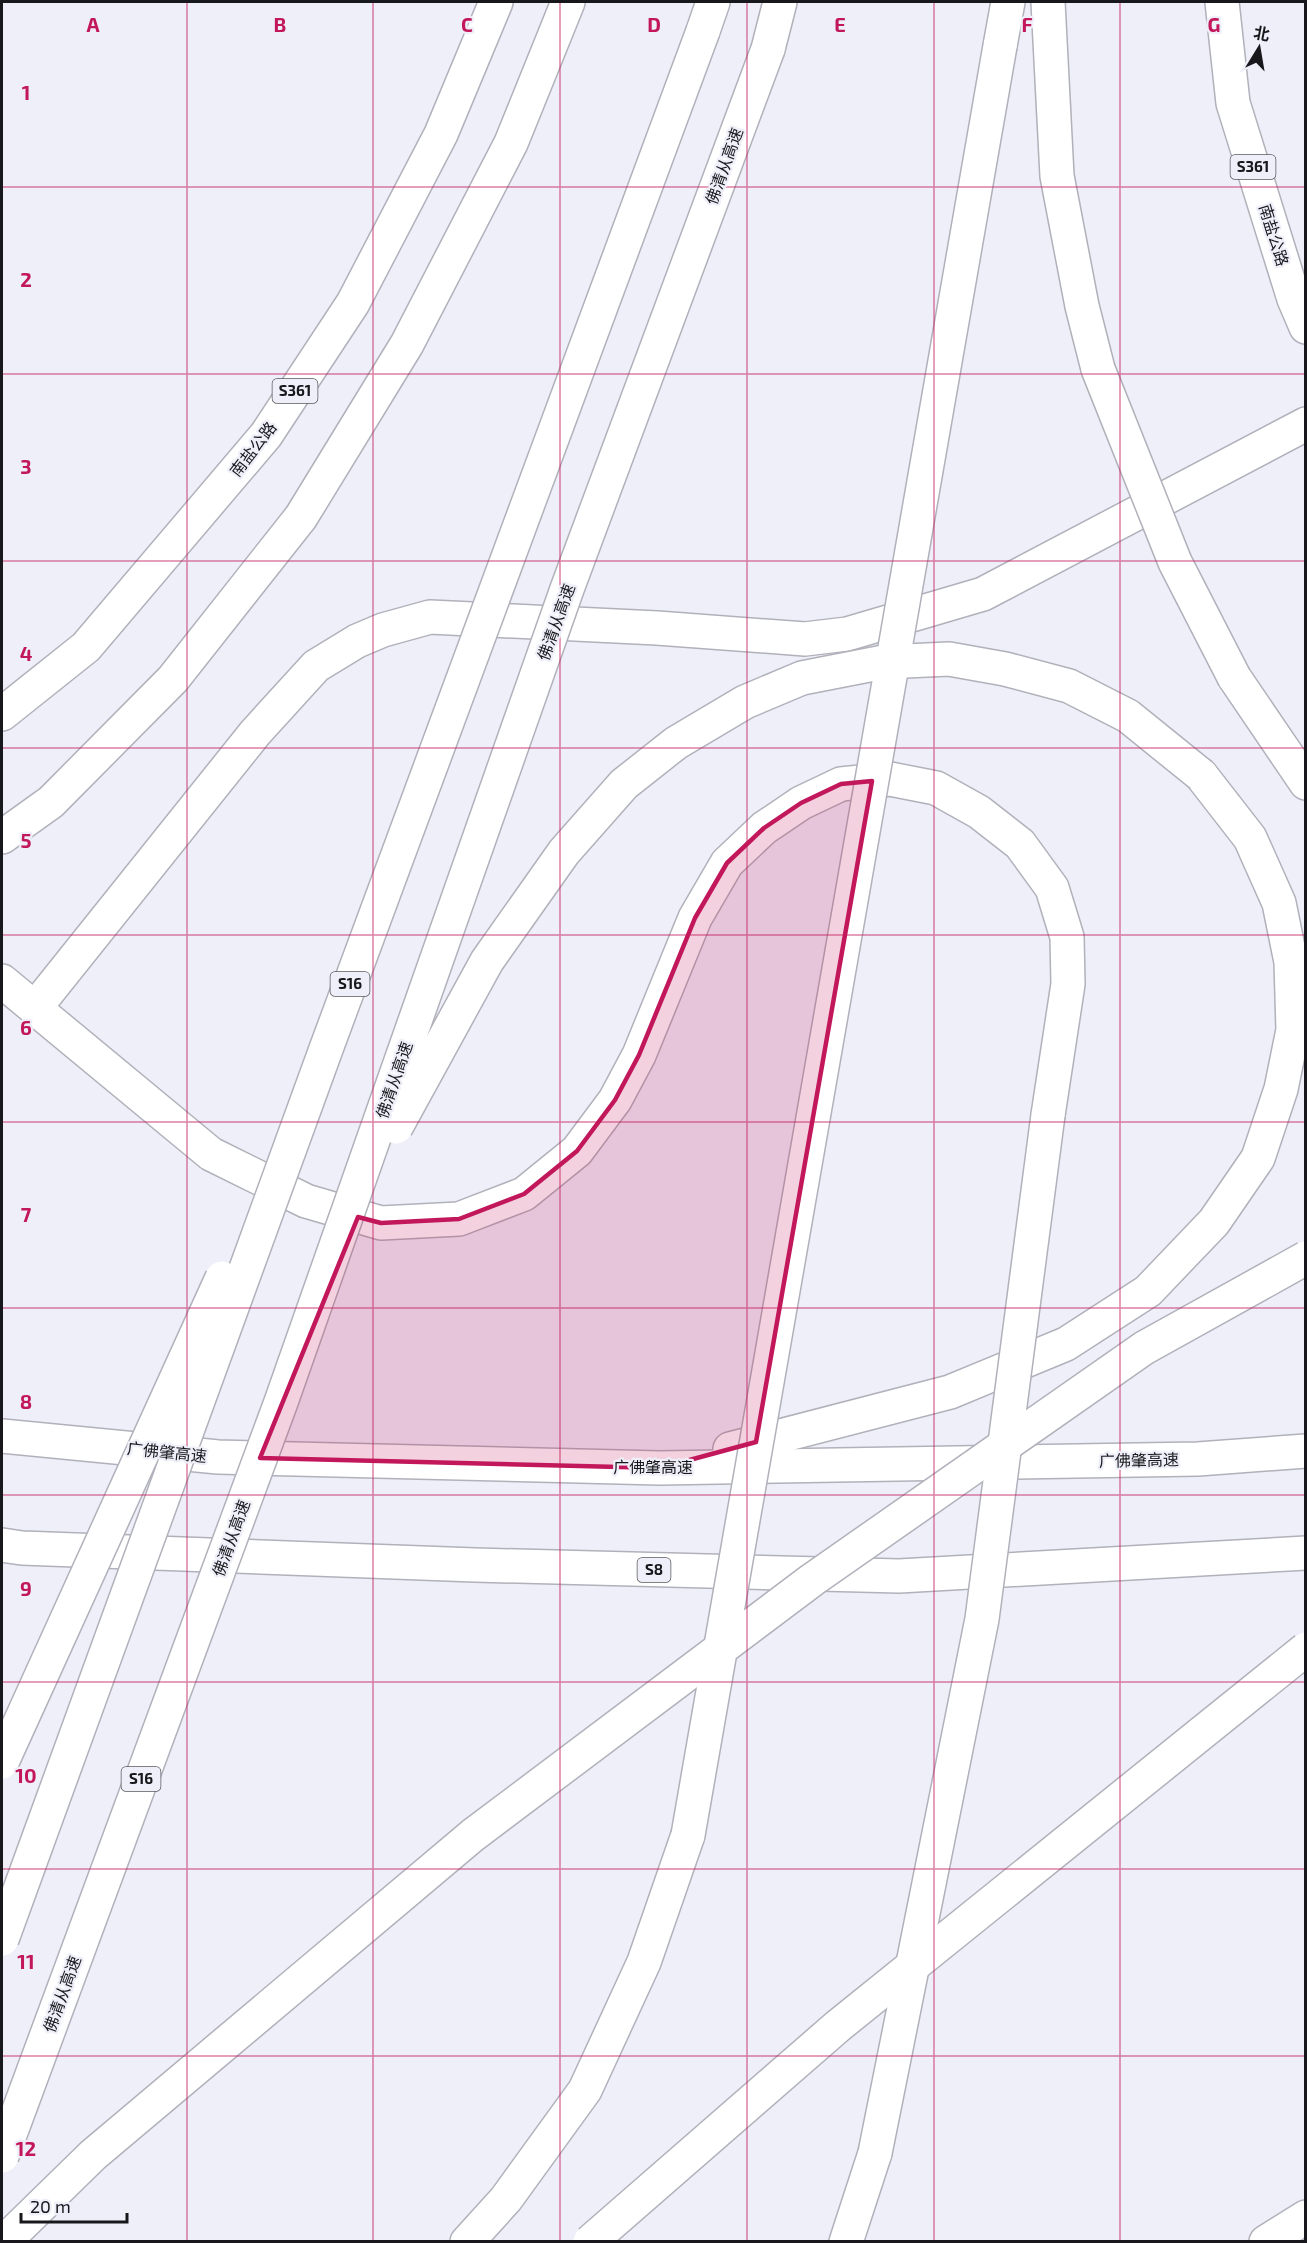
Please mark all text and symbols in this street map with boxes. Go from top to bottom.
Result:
text: A [86,12,100,36]
text: B [274,12,286,36]
text: C [461,12,473,36]
text: D [647,12,661,36]
text: E [834,12,846,36]
text: F [1021,12,1033,36]
text: G [1208,12,1220,36]
north arrow [1229,18,1289,78]
text: 北 [1252,22,1272,44]
text: 1 [22,80,30,104]
street label: 佛清从高速 [701,125,746,207]
road number: S361 [1230,155,1276,179]
street label: 南盐公路 [1256,201,1293,268]
text: 2 [20,267,32,291]
road number: S361 [272,379,318,403]
street label: 南盐公路 [225,418,280,480]
text: 3 [20,454,32,478]
street label: 佛清从高速 [533,581,578,663]
text: 4 [20,641,33,665]
text: 5 [20,828,32,852]
road number: S16 [330,972,370,996]
text: 6 [20,1015,32,1039]
street label: 佛清从高速 [372,1039,416,1121]
text: 7 [21,1202,32,1226]
text: 8 [20,1389,32,1413]
street label: 广佛肇高速 [126,1438,208,1465]
street label: 广佛肇高速 [1099,1449,1179,1470]
street label: 广佛肇高速 [613,1457,693,1476]
street label: 佛清从高速 [208,1497,253,1579]
road number: S8 [638,1558,670,1582]
text: 9 [20,1576,32,1600]
text: 10 [15,1763,37,1787]
road number: S16 [122,1767,160,1791]
text: 11 [17,1949,35,1973]
street label: 佛清从高速 [39,1953,84,2035]
text: 12 [16,2136,36,2160]
scale bar [21,2186,128,2224]
text: 20 m [30,2195,71,2217]

